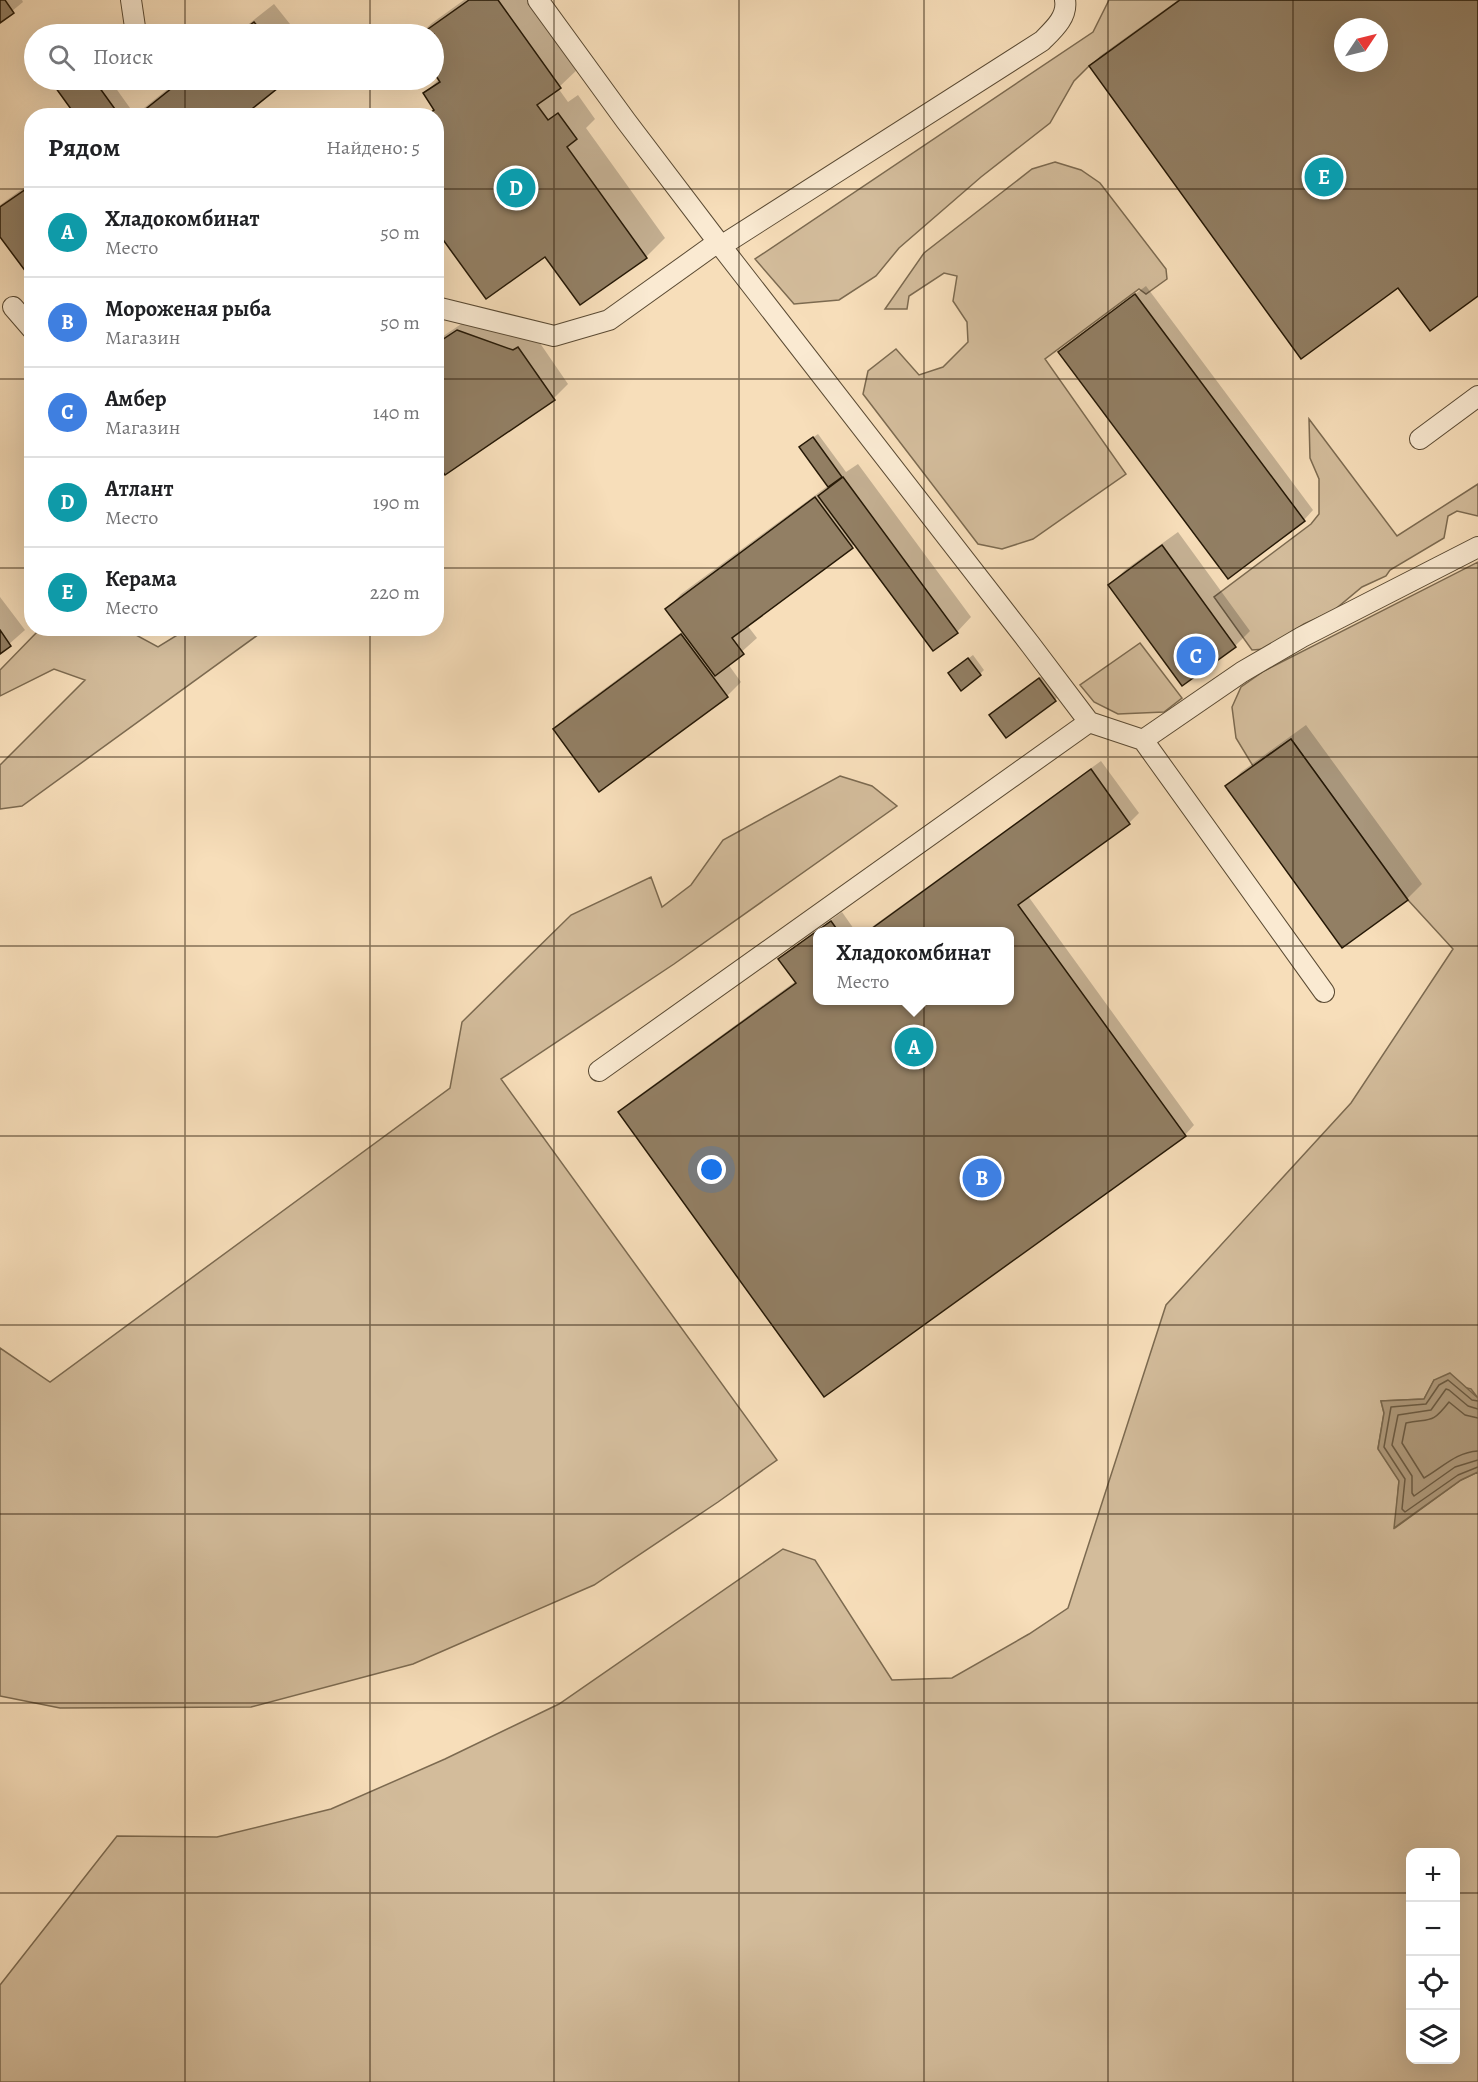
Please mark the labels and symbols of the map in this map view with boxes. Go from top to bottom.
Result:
north arrow [1334,18,1388,72]
pin: E [1304,154,1344,200]
pin: D [496,166,536,210]
pin: C [1176,634,1216,678]
pin: A [894,1024,934,1070]
your location [697,1155,726,1184]
pin: B [962,1156,1002,1200]

